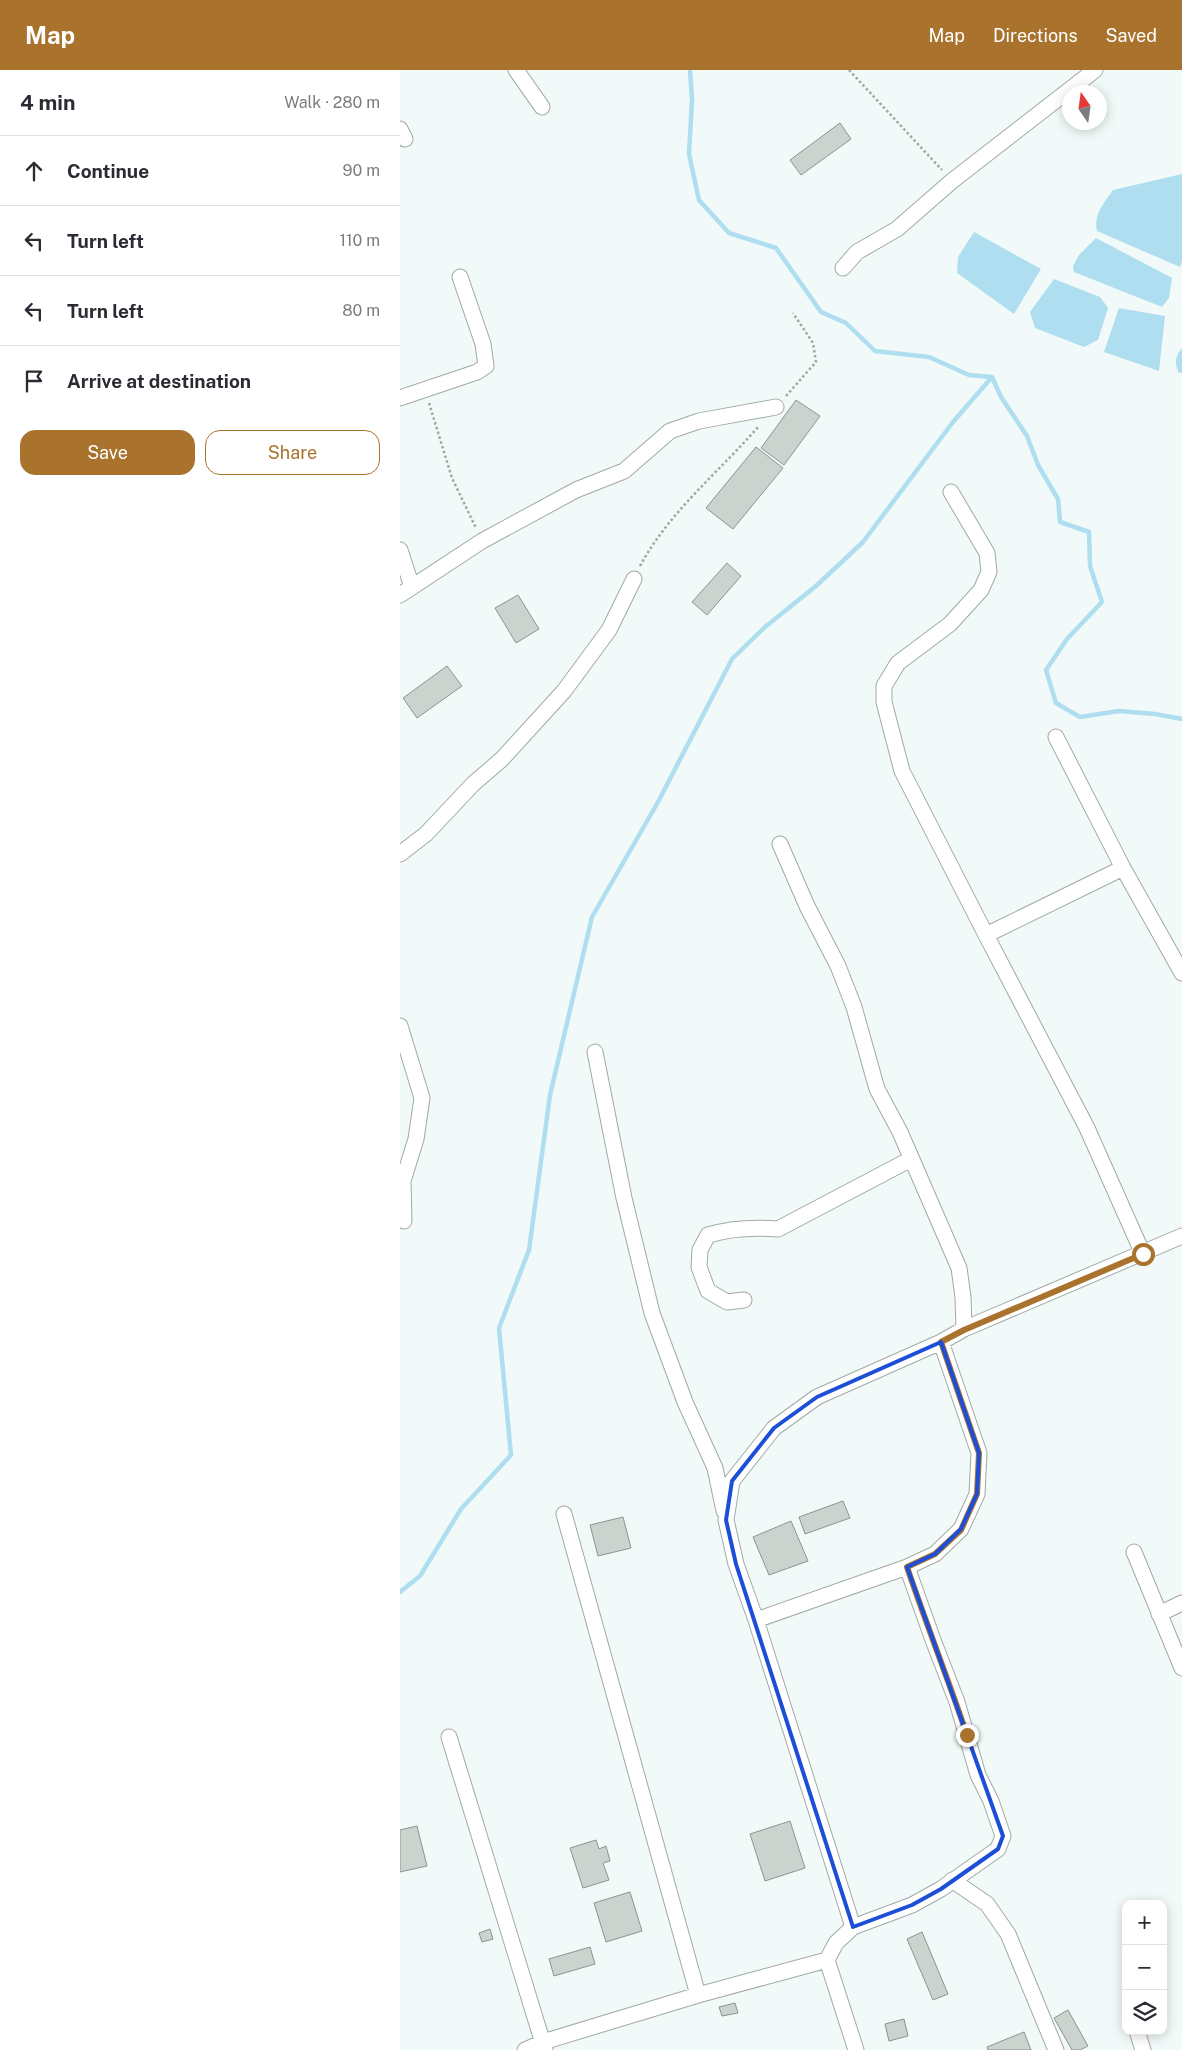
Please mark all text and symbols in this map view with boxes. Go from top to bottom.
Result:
text: Map [25,21,75,49]
text: Map [928,25,965,46]
text: Directions [993,25,1078,46]
text: Saved [1106,25,1157,46]
north arrow [1062,85,1107,130]
text: 4 min [20,90,75,115]
text: Walk · 280 m [284,93,380,112]
icon: ahead [20,157,48,185]
text: Continue [67,160,149,182]
text: 90 m [343,161,380,180]
icon: left [20,227,48,255]
text: Turn left [67,230,144,252]
text: 110 m [339,231,380,250]
icon: left [20,297,48,325]
text: Turn left [67,300,144,322]
text: 80 m [342,301,380,320]
icon: arrive [20,367,48,395]
text: Arrive at destination [67,370,251,392]
button: Save [20,430,195,475]
button: Share [205,430,380,475]
route start [1132,1243,1155,1266]
route end [956,1724,979,1747]
map controls [1122,1900,1167,2035]
button: + [1122,1900,1167,1945]
button: − [1122,1945,1167,1990]
button: layers [1122,1990,1167,2035]

